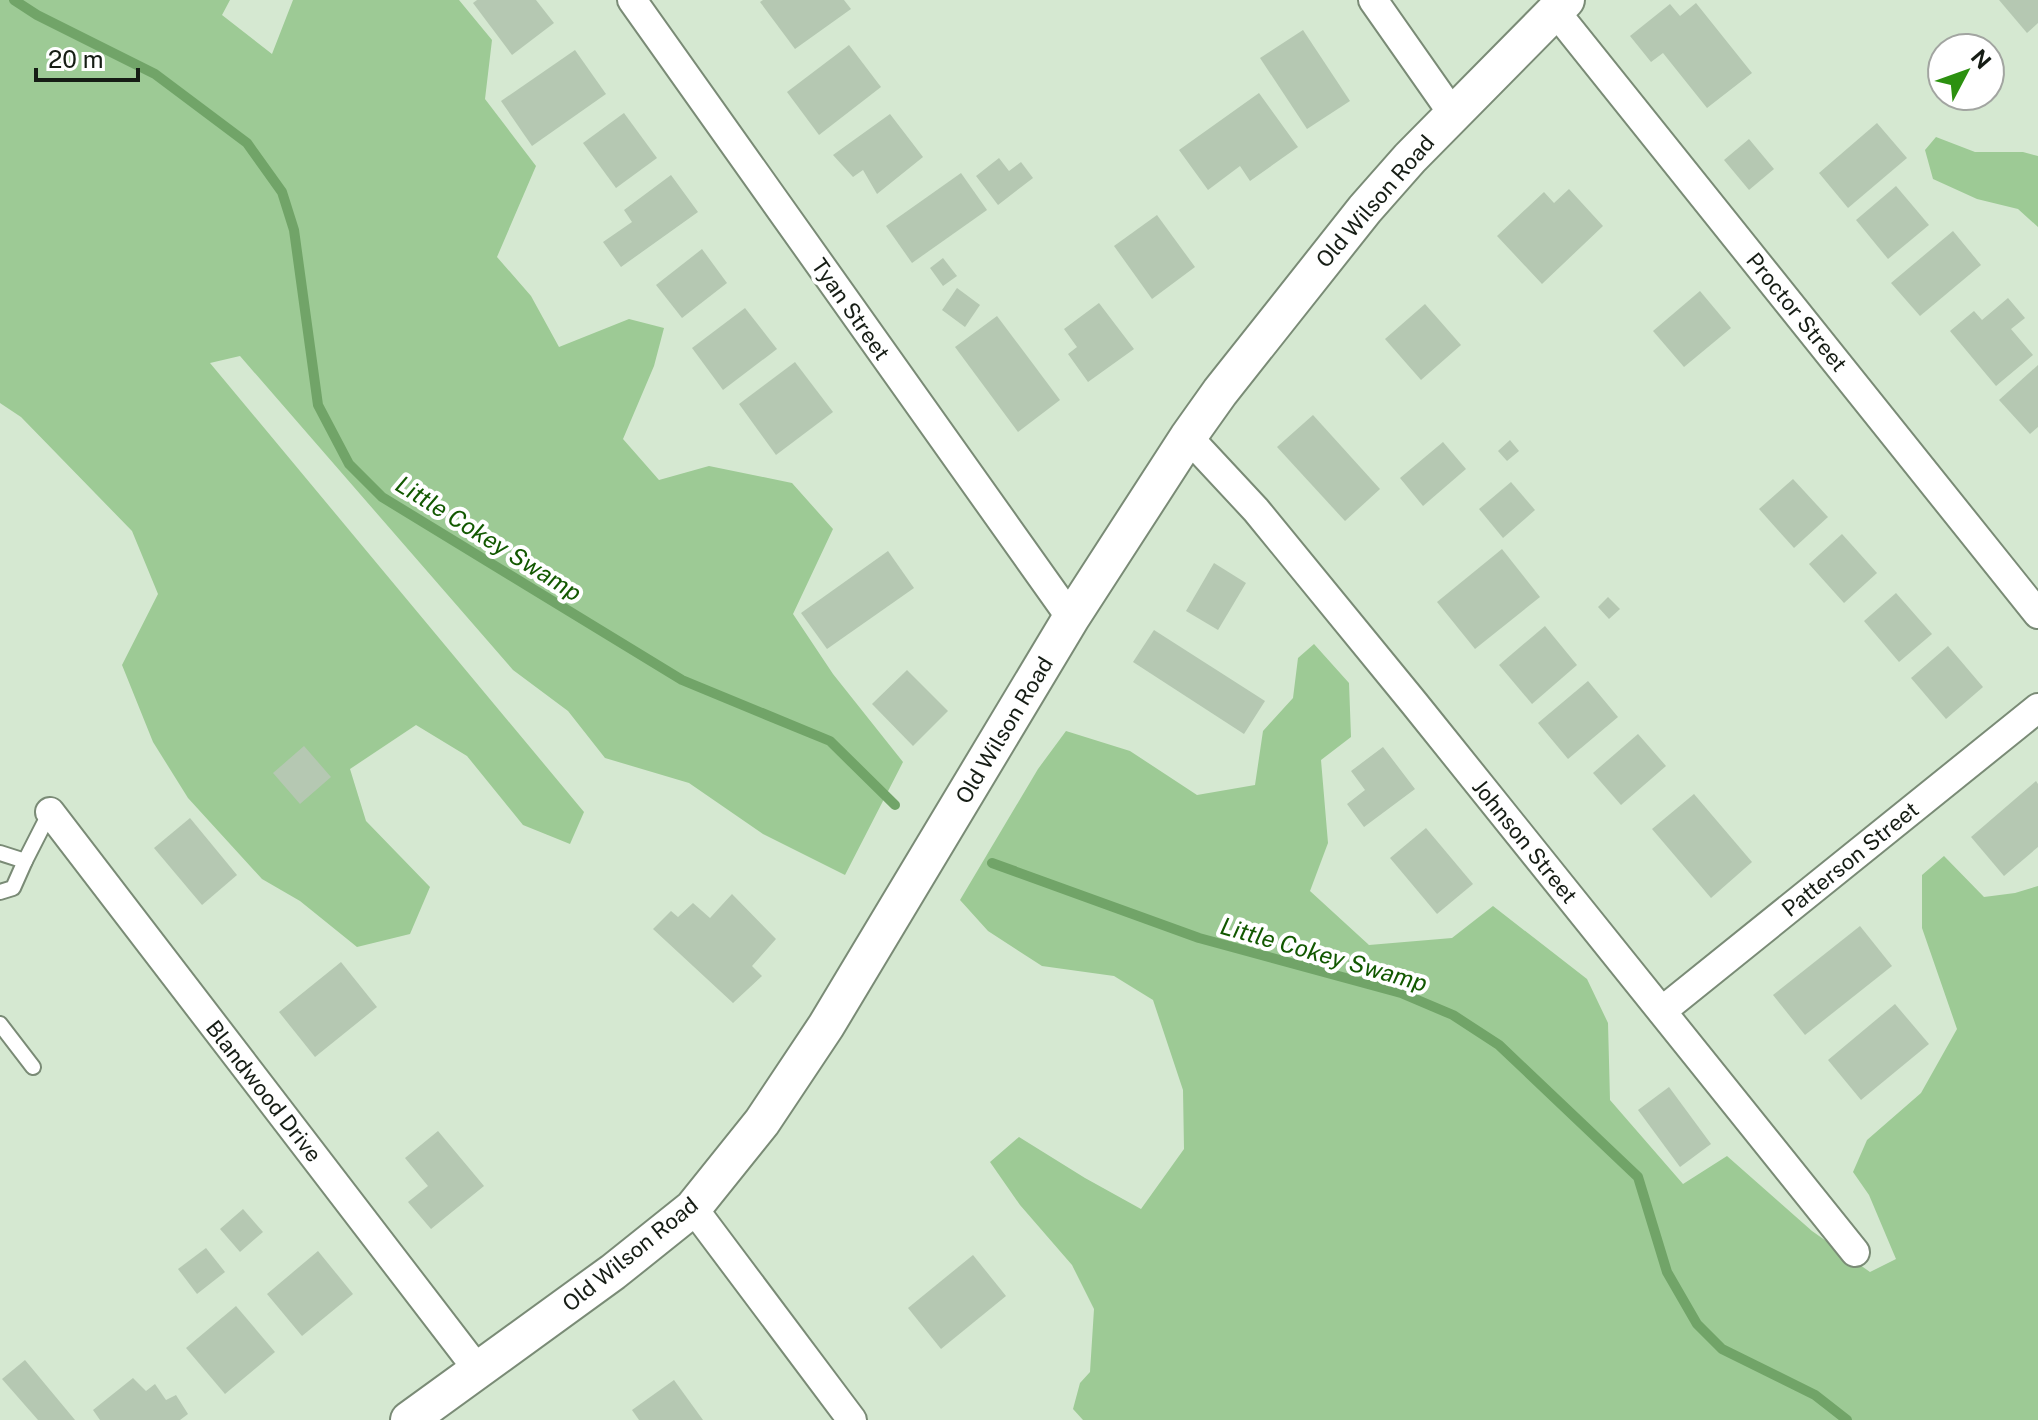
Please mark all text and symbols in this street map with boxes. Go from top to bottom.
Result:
scale bar [36,32,138,82]
north arrow [1926,32,2006,112]
text: N [1966,44,1997,74]
text: 20 m [48,45,104,73]
street label: Old Wilson Road [1311,130,1439,272]
street label: Proctor Street [1741,247,1853,377]
street label: Tyan Street [806,253,896,365]
water label: Little Cokey Swamp [391,470,587,607]
street label: Old Wilson Road [950,652,1058,808]
street label: Johnson Street [1467,774,1583,908]
street label: Patterson Street [1777,796,1923,922]
water label: Little Cokey Swamp [1217,911,1431,997]
street label: Blandwood Drive [201,1015,327,1167]
street label: Old Wilson Road [557,1191,703,1317]

